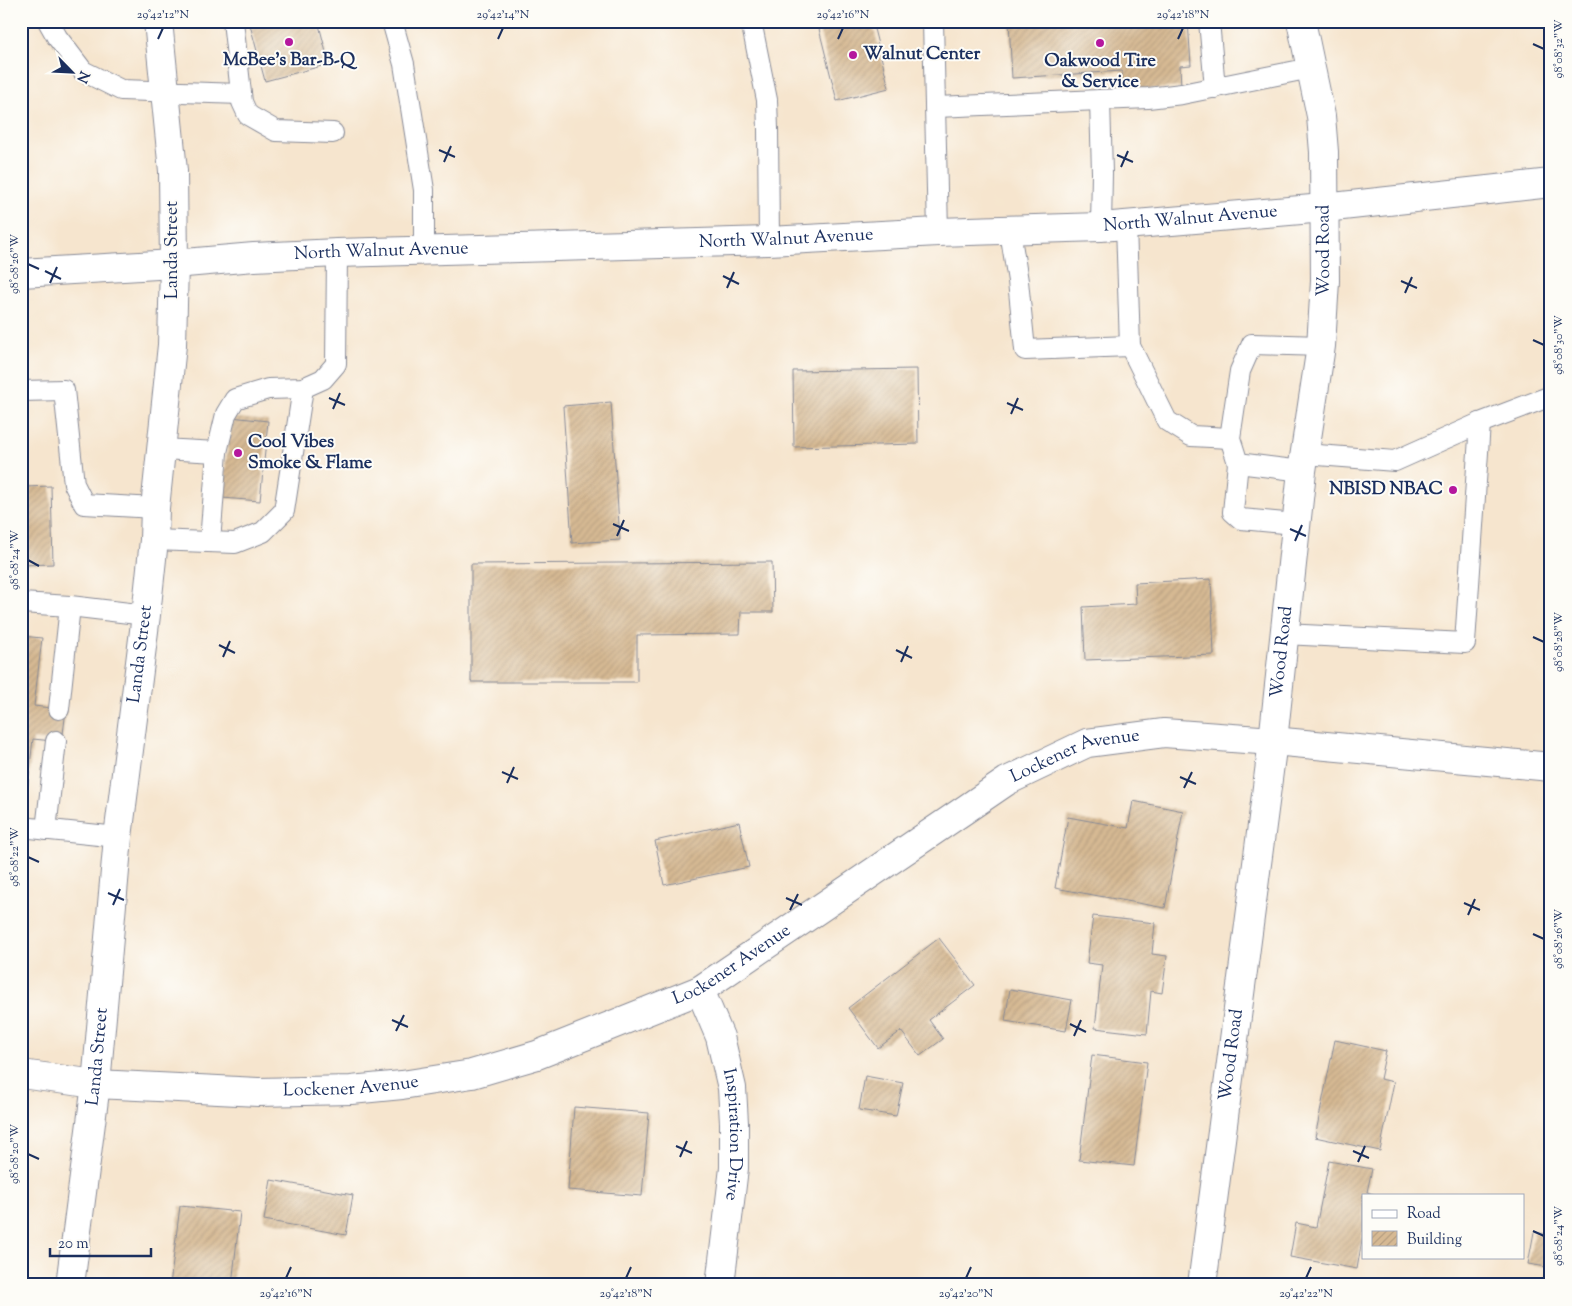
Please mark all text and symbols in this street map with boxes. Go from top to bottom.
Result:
text: 29°42'12"N [137,6,190,24]
text: 29°42'14"N [477,6,530,24]
text: 29°42'16"N [817,6,870,24]
text: 29°42'18"N [1157,6,1210,24]
text: 98°08'32"W [1550,19,1568,78]
marker: McBee's Bar-B-Q [283,36,295,48]
marker: Oakwood Tire & Service [1094,37,1106,49]
place label: Walnut Center [863,42,980,68]
north arrow [48,48,98,98]
place label: McBee's Bar-B-Q [223,48,358,74]
marker: Walnut Center [847,49,859,61]
place label: Oakwood Tire & Service [1044,49,1156,96]
text: N [71,67,93,86]
street label: North Walnut Avenue [1102,199,1279,240]
street label: Landa Street [160,201,186,299]
street label: Wood Road [1311,204,1338,298]
street label: North Walnut Avenue [699,222,874,256]
text: 98°08'26"W [6,233,24,294]
street label: North Walnut Avenue [293,236,469,268]
text: 98°08'30"W [1550,315,1568,375]
place label: Cool Vibes Smoke & Flame [248,430,373,477]
marker: Cool Vibes Smoke & Flame [232,447,244,459]
place label: NBISD NBAC [1329,477,1443,503]
marker: NBISD NBAC [1447,484,1459,496]
text: 98°08'24"W [6,529,24,590]
street label: Landa Street [122,604,160,705]
street label: Wood Road [1265,605,1300,699]
text: 98°08'28"W [1550,611,1568,672]
street label: Lockener Avenue [1006,723,1141,790]
text: 98°08'22"W [6,827,24,887]
text: 98°08'26"W [1550,908,1568,969]
street label: Lockener Avenue [669,919,797,1013]
street label: Landa Street [80,1007,116,1107]
street label: Wood Road [1213,1007,1251,1102]
street label: Inspiration Drive [715,1066,747,1202]
street label: Lockener Avenue [283,1070,421,1104]
text: 98°08'20"W [6,1123,24,1184]
legend [1362,1194,1524,1258]
text: Road [1407,1204,1441,1225]
text: 98°08'24"W [1550,1205,1568,1266]
scale bar [50,1226,151,1258]
text: Building [1407,1230,1462,1251]
text: 20 m [58,1234,89,1255]
text: 29°42'16"N [260,1285,313,1303]
text: 29°42'18"N [600,1285,653,1303]
text: 29°42'20"N [939,1285,994,1303]
text: 29°42'22"N [1279,1285,1333,1303]

